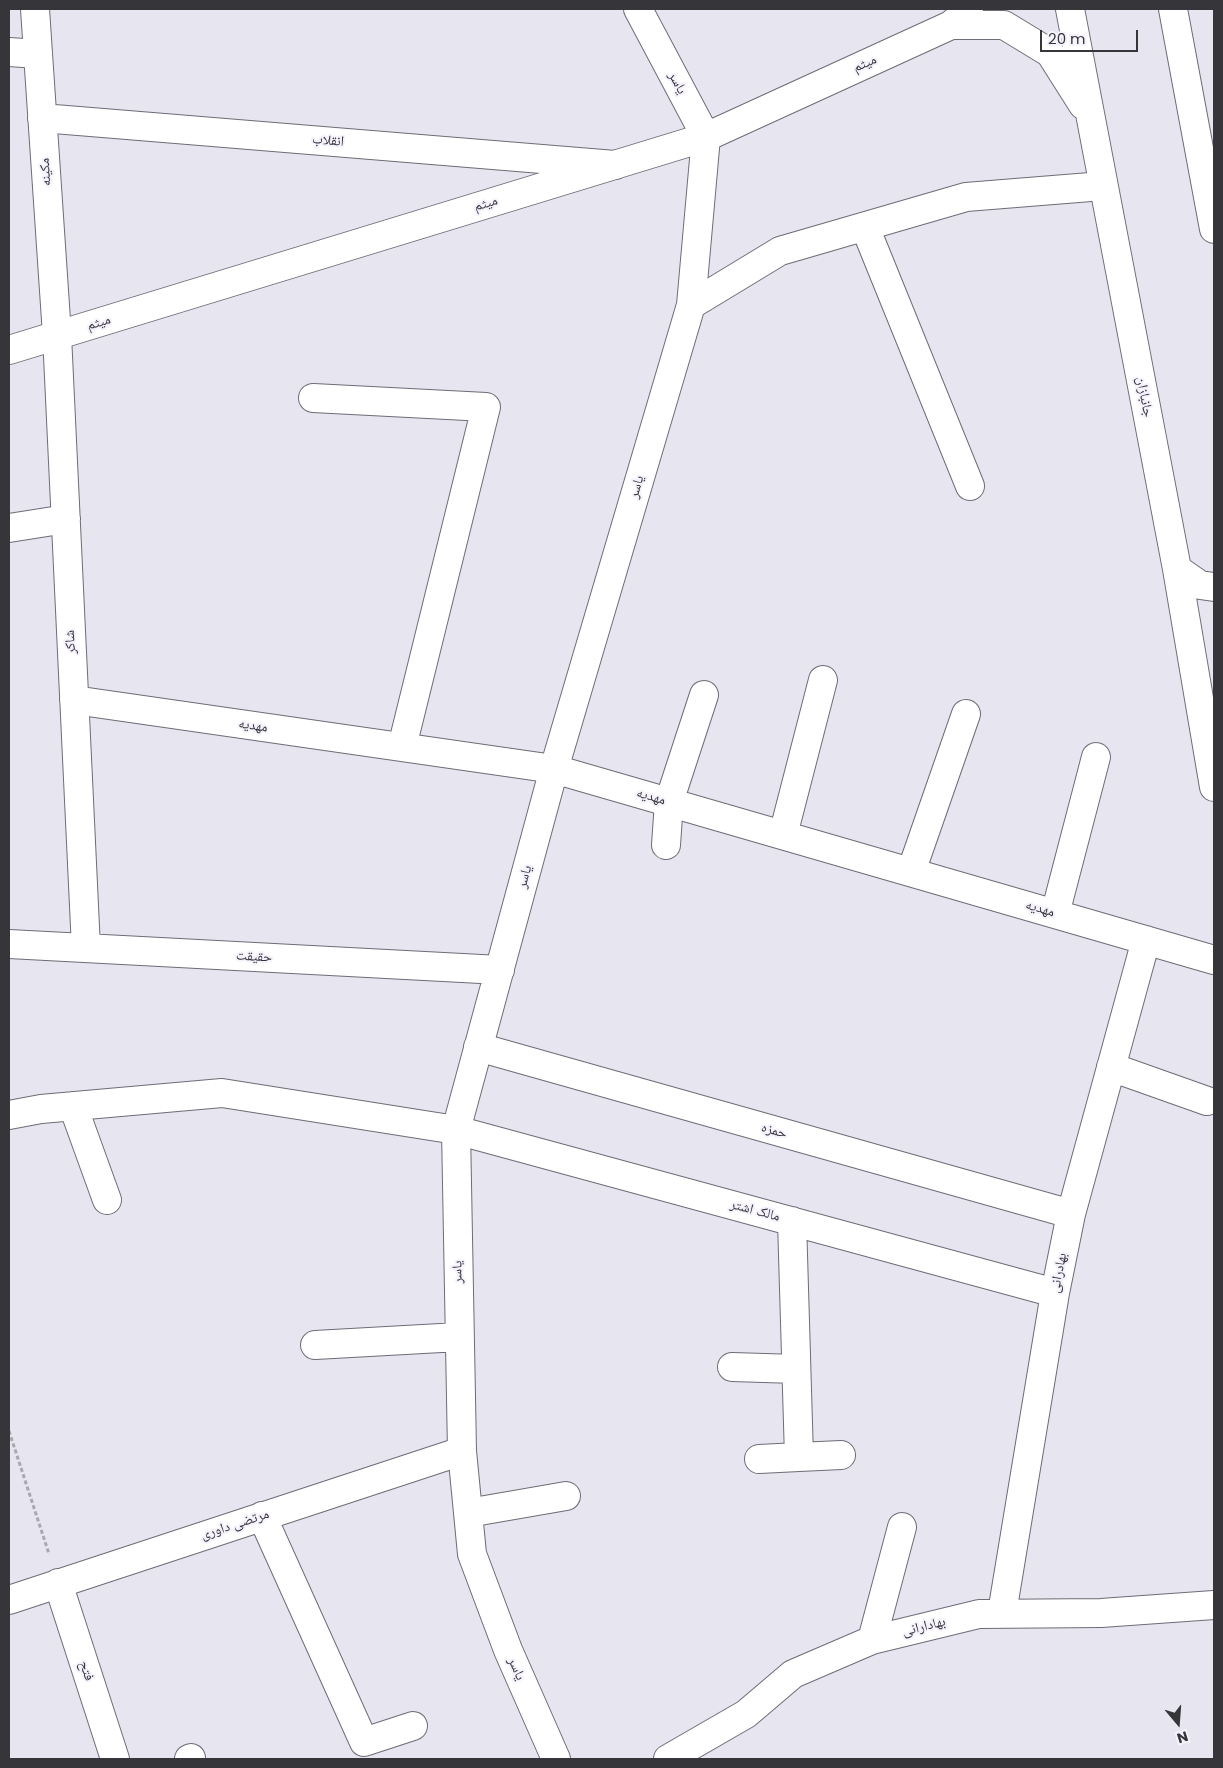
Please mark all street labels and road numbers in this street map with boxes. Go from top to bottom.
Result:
street label: میثم [851,51,879,77]
street label: یاسر [664,69,690,97]
street label: انقلاب [311,131,345,151]
street label: مکینه [37,157,55,187]
street label: میثم [472,192,500,216]
street label: میثم [85,311,113,335]
street label: جانبازان [1132,375,1156,419]
street label: یاسر [626,474,648,500]
street label: شاکر [62,629,80,655]
street label: مهدیه [237,716,269,736]
street label: مهدیه [635,785,667,809]
street label: یاسر [514,864,536,890]
street label: مهدیه [1024,897,1056,921]
street label: حقیقت [235,948,273,966]
street label: حمزه [759,1119,789,1143]
street label: مالک اشتر [728,1196,782,1226]
street label: بهادرانی [1047,1251,1071,1295]
street label: یاسر [449,1260,467,1284]
street label: مرتضی داوری [199,1506,271,1544]
street label: بهادارانی [901,1614,947,1640]
street label: یاسر [504,1655,528,1683]
street label: فتح [75,1659,97,1683]

